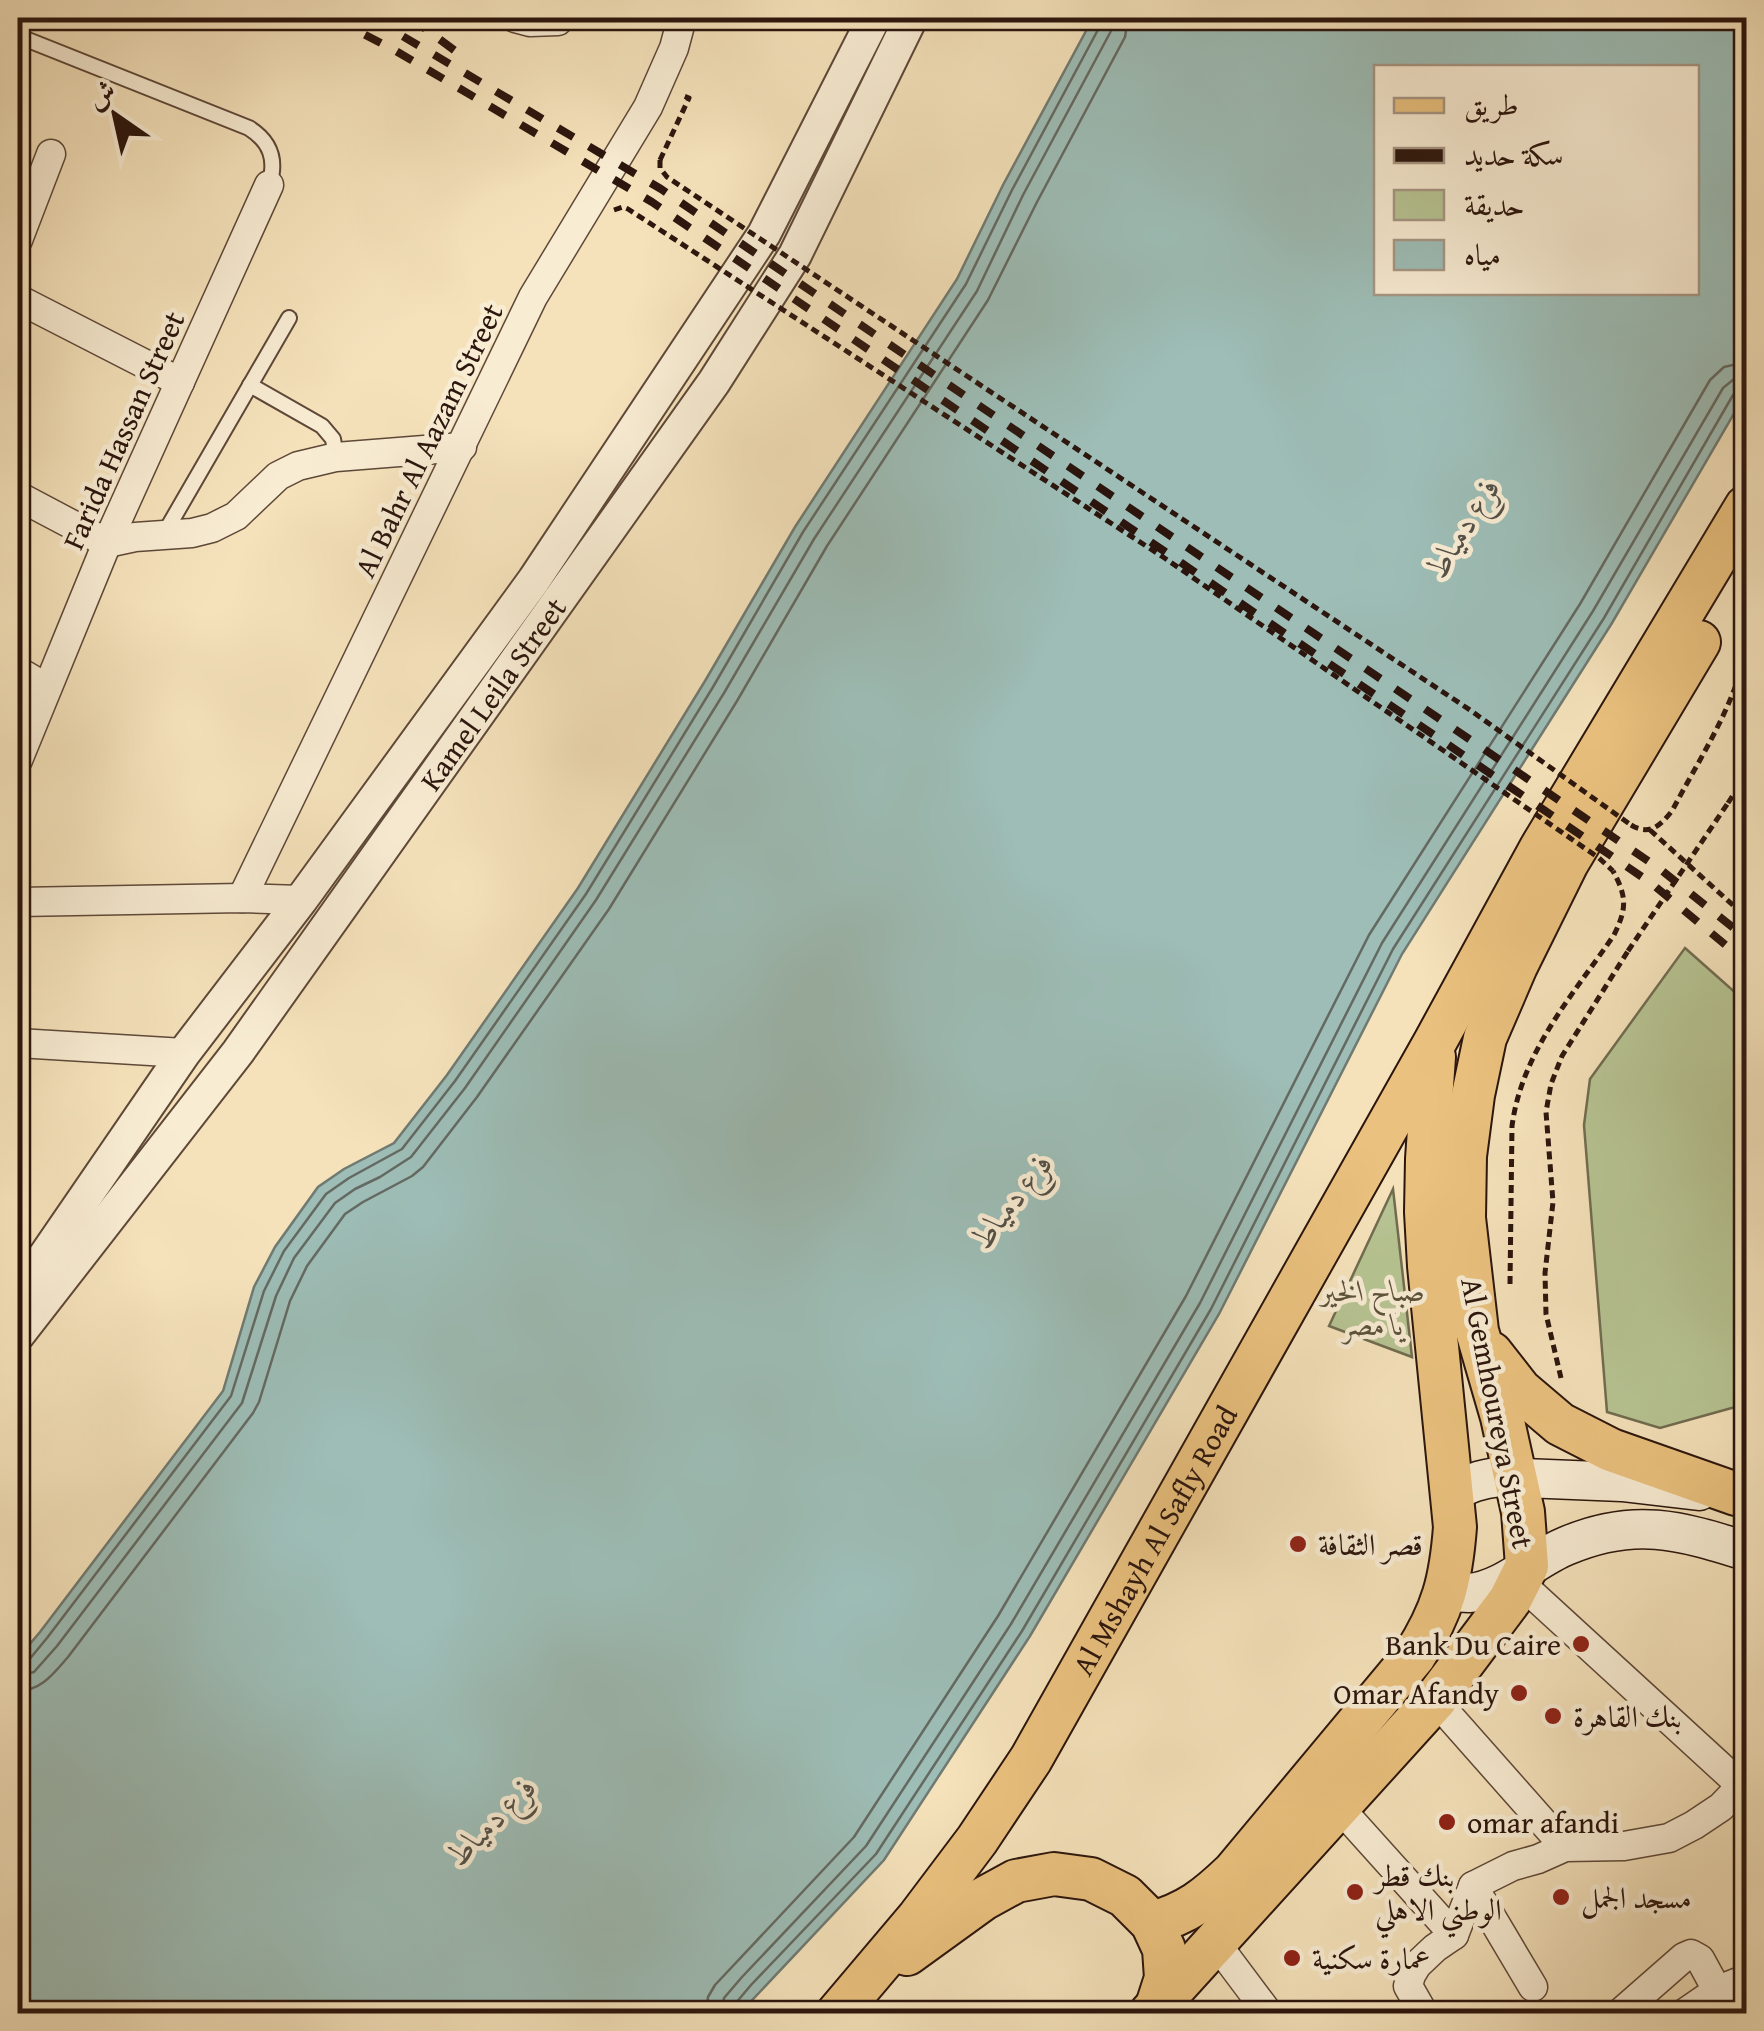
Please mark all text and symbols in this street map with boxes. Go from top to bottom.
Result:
north arrow [65,65,165,165]
legend [1374,65,1699,295]
text: ش [78,69,124,119]
text: طريق [1464,82,1519,126]
text: سكة حديد [1464,132,1563,176]
text: حديقة [1464,182,1525,226]
text: مياه [1464,232,1501,276]
street label: Al Bahr Al Aazam Street [342,295,514,585]
street label: Farida Hassan Street [51,303,195,556]
water label: فرع دمياط [1413,467,1515,589]
street label: Kamel Leila Street [409,588,577,799]
water label: فرع دمياط [958,1142,1067,1261]
park label: صباح الخير يا مصر [1318,1268,1426,1346]
street label: Al Gemhoureya Street [1450,1274,1546,1553]
street label: Al Mshayh Al Safly Road [1061,1397,1248,1683]
place label: قصر الثقافة [1318,1522,1423,1566]
marker: قصر الثقافة [1287,1533,1309,1555]
place label: Bank Du Caire [1385,1622,1561,1666]
marker: Bank Du Caire [1570,1633,1592,1655]
place label: Omar Afandy [1333,1671,1499,1715]
marker: Omar Afandy [1508,1682,1530,1704]
place label: بنك القاهرة [1573,1694,1682,1738]
marker: بنك القاهرة [1542,1705,1564,1727]
water label: فرع دمياط [435,1764,550,1879]
place label: omar afandi [1467,1800,1619,1844]
marker: omar afandi [1436,1811,1458,1833]
place label: بنك قطر الوطني الاهلي [1372,1853,1502,1939]
place label: مسجد الجمل [1581,1875,1692,1919]
marker: بنك قطر الوطني الاهلي [1344,1881,1366,1903]
marker: مسجد الجمل [1550,1886,1572,1908]
place label: عمارة سكنية [1312,1936,1430,1980]
marker: عمارة سكنية [1281,1947,1303,1969]

